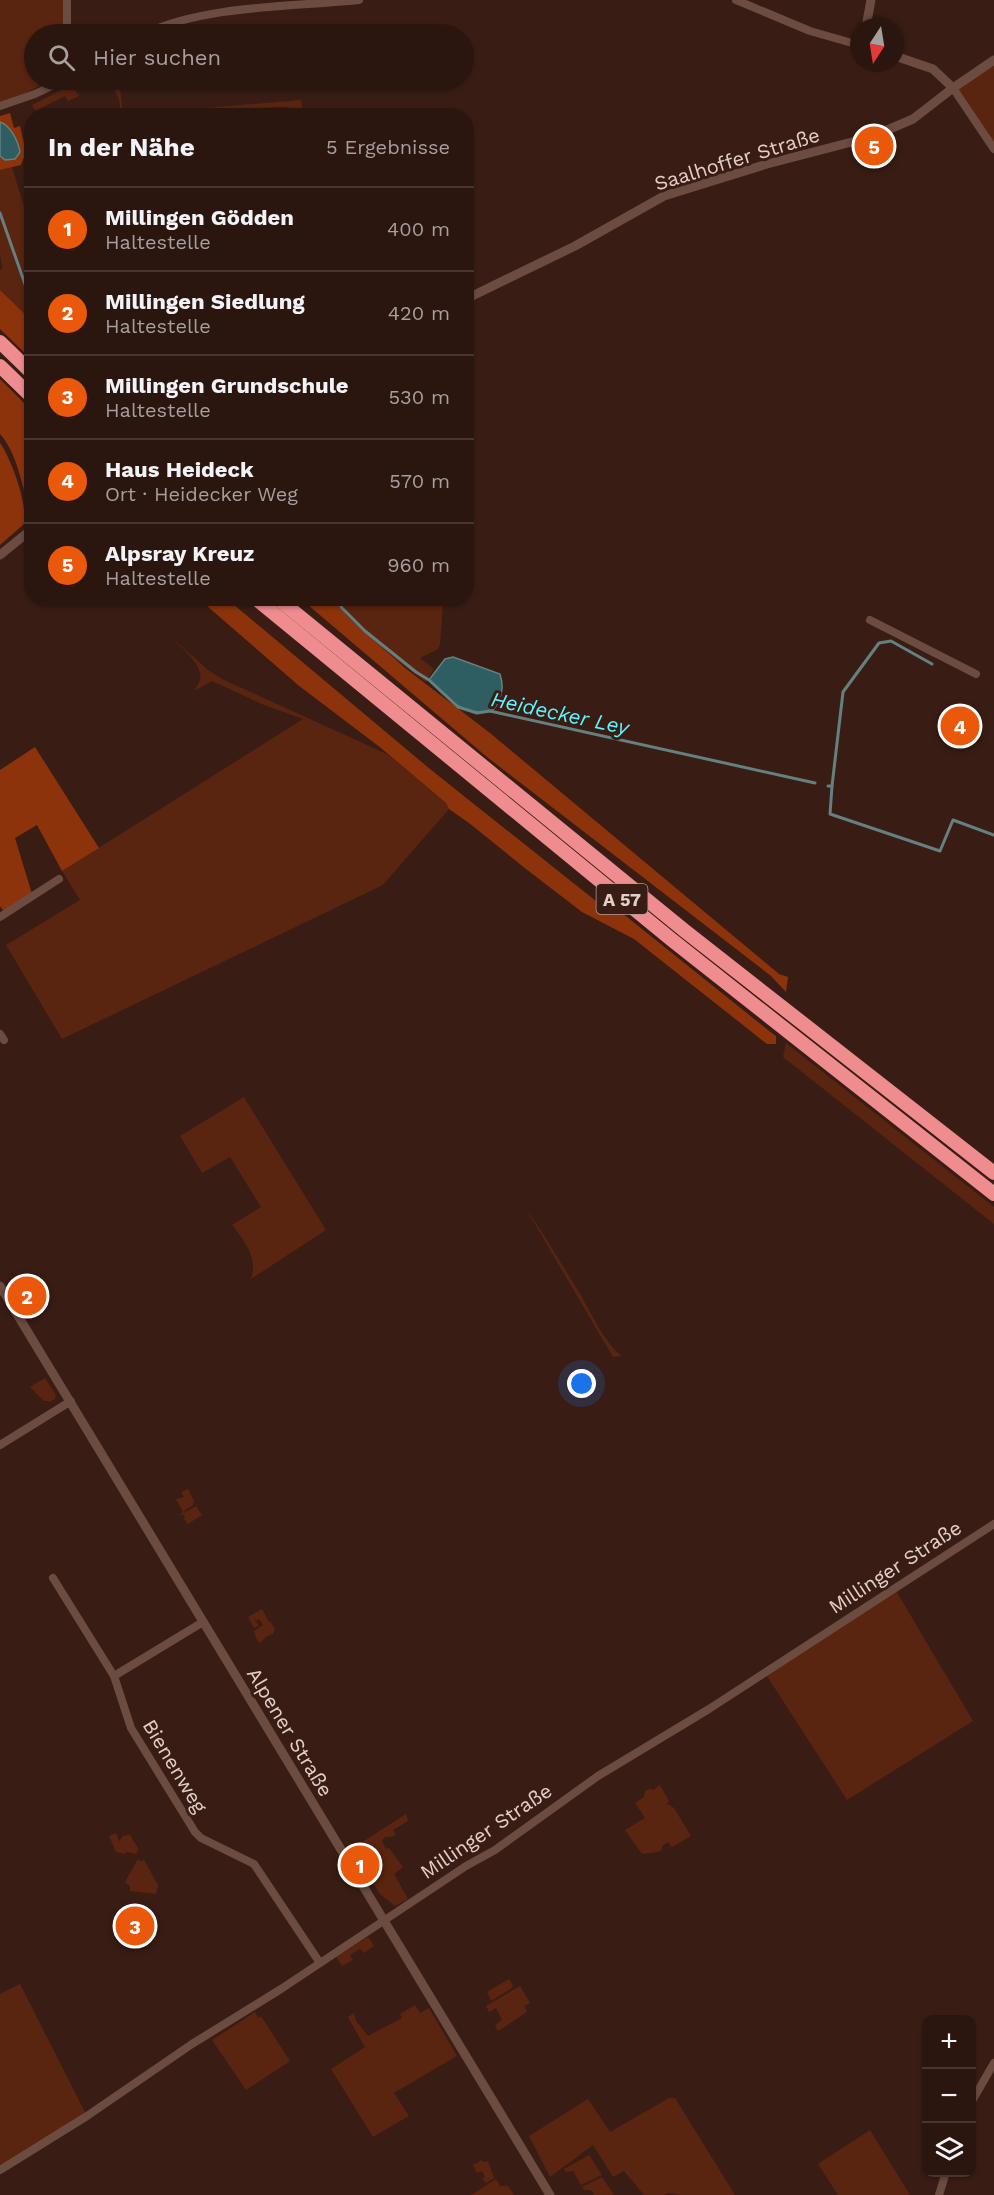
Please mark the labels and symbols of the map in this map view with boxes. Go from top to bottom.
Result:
north arrow [850,18,904,72]
street label: Saalhoffer Straße [652,122,822,196]
pin: 5 [854,124,894,168]
water label: Heidecker Ley [489,686,633,740]
pin: 4 [940,704,980,748]
road number: A 57 [596,884,648,914]
pin: 2 [8,1274,46,1318]
your location [567,1369,596,1398]
street label: Millinger Straße [824,1515,966,1619]
street label: Alpener Straße [242,1663,338,1801]
street label: Bienenweg [138,1715,212,1817]
street label: Millinger Straße [416,1778,556,1884]
pin: 1 [340,1842,380,1888]
pin: 3 [116,1904,154,1948]

